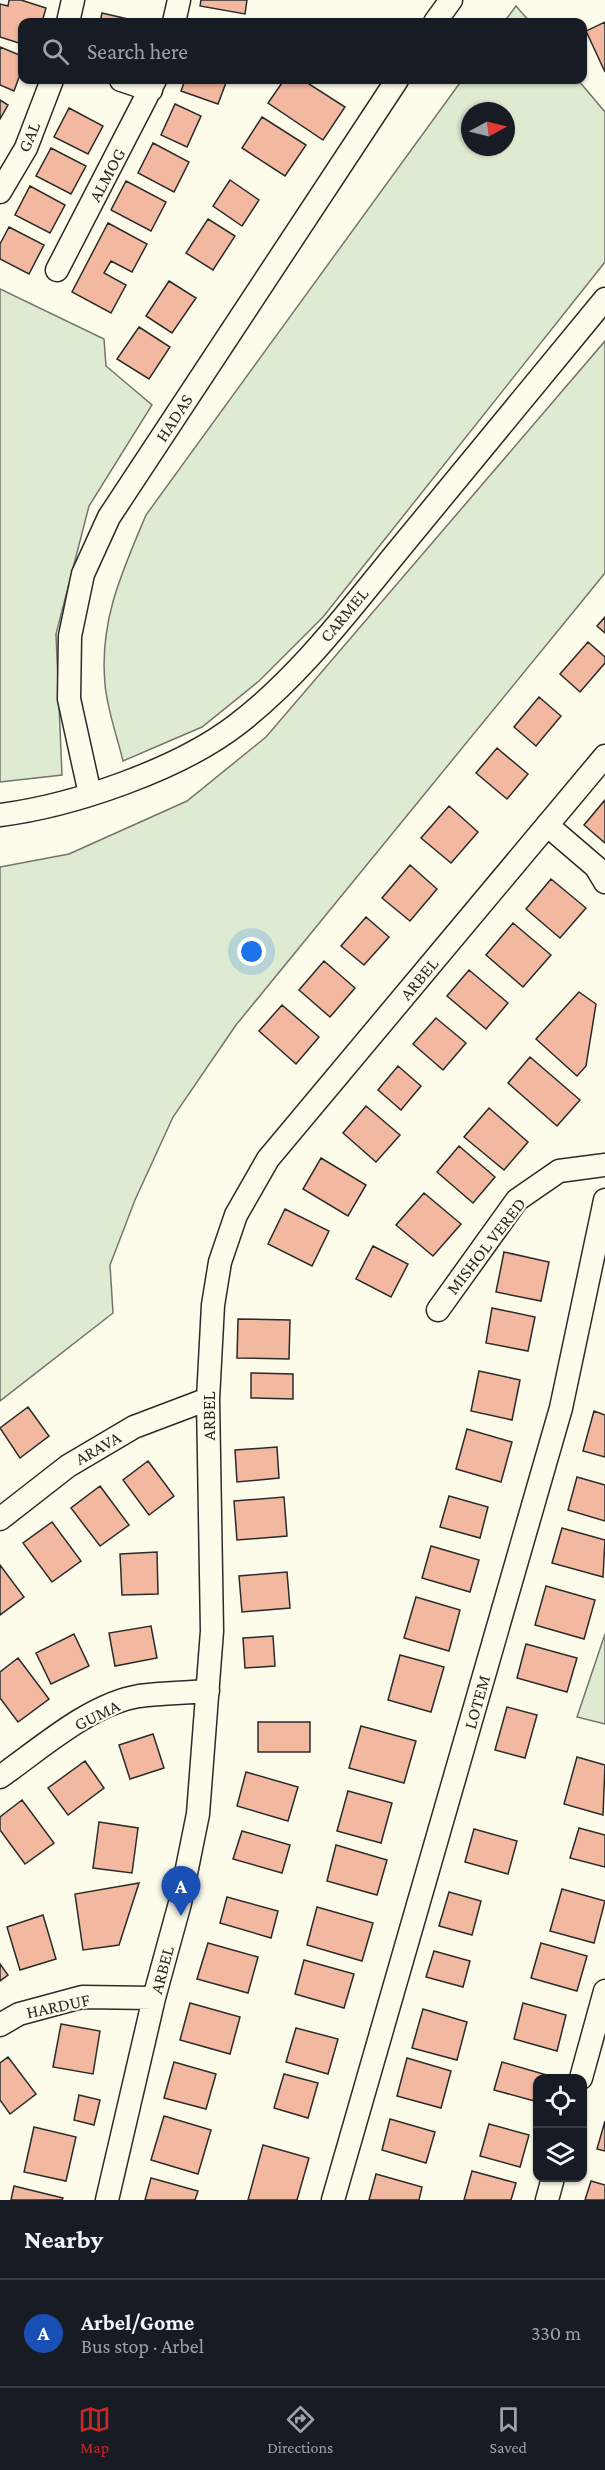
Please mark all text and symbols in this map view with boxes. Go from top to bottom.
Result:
search box [18,18,587,84]
icon: search [39,35,72,68]
text: Search here [87,39,188,64]
north arrow [461,102,515,156]
street label: GAL [14,119,44,155]
street label: ALMOG [85,145,129,205]
street label: HADAS [151,391,197,445]
street label: CARMEL [316,584,372,646]
your location [237,937,266,966]
street label: ARBEL [396,954,442,1004]
street label: MISHOL VERED [442,1194,530,1298]
street label: ARBEL [199,1392,219,1440]
street label: ARAVA [72,1427,125,1469]
street label: LOTEM [460,1673,494,1731]
street label: GUMA [71,1695,124,1735]
pin: A [162,1866,201,1916]
street label: ARBEL [146,1944,178,1996]
street label: HARDUF [24,1989,92,2022]
map controls [533,2074,587,2182]
button: locate [533,2074,587,2128]
button: layers [533,2128,587,2182]
text: Nearby [24,2225,103,2254]
text: Arbel/Gome [81,2310,194,2335]
text: A [38,2322,49,2344]
text: 330 m [531,2322,581,2344]
text: Bus stop · Arbel [81,2335,204,2357]
tab: Map [78,2403,111,2456]
tab: Directions [267,2403,333,2456]
tab: Saved [489,2403,527,2456]

